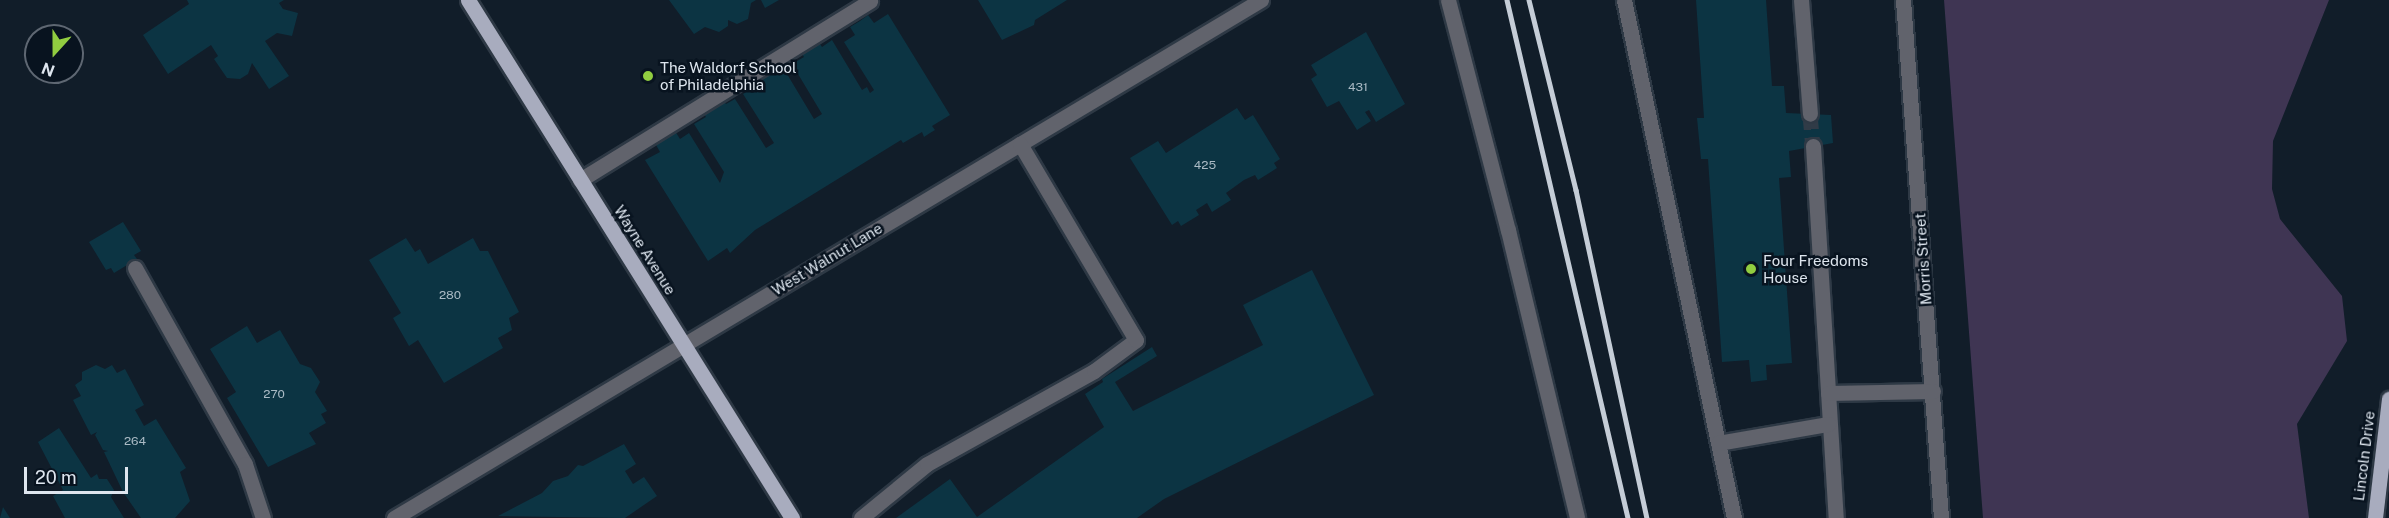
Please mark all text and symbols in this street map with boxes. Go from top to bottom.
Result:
north arrow [24,24,84,84]
text: N [39,58,57,81]
place label: The Waldorf School of Philadelphia [660,58,797,93]
marker: The Waldorf School of Philadelphia [641,69,655,83]
house number: 431 [1348,81,1368,95]
house number: 425 [1194,159,1216,173]
street label: Wayne Avenue [610,202,680,298]
street label: Morris Street [1911,212,1935,306]
street label: West Walnut Lane [768,219,886,299]
place label: Four Freedoms House [1763,251,1868,286]
marker: Four Freedoms House [1744,262,1758,276]
house number: 280 [439,289,461,303]
house number: 270 [263,388,285,402]
street label: Lincoln Drive [2350,410,2378,502]
house number: 264 [124,435,146,449]
scale bar [27,455,130,493]
text: 20 m [35,467,77,488]

